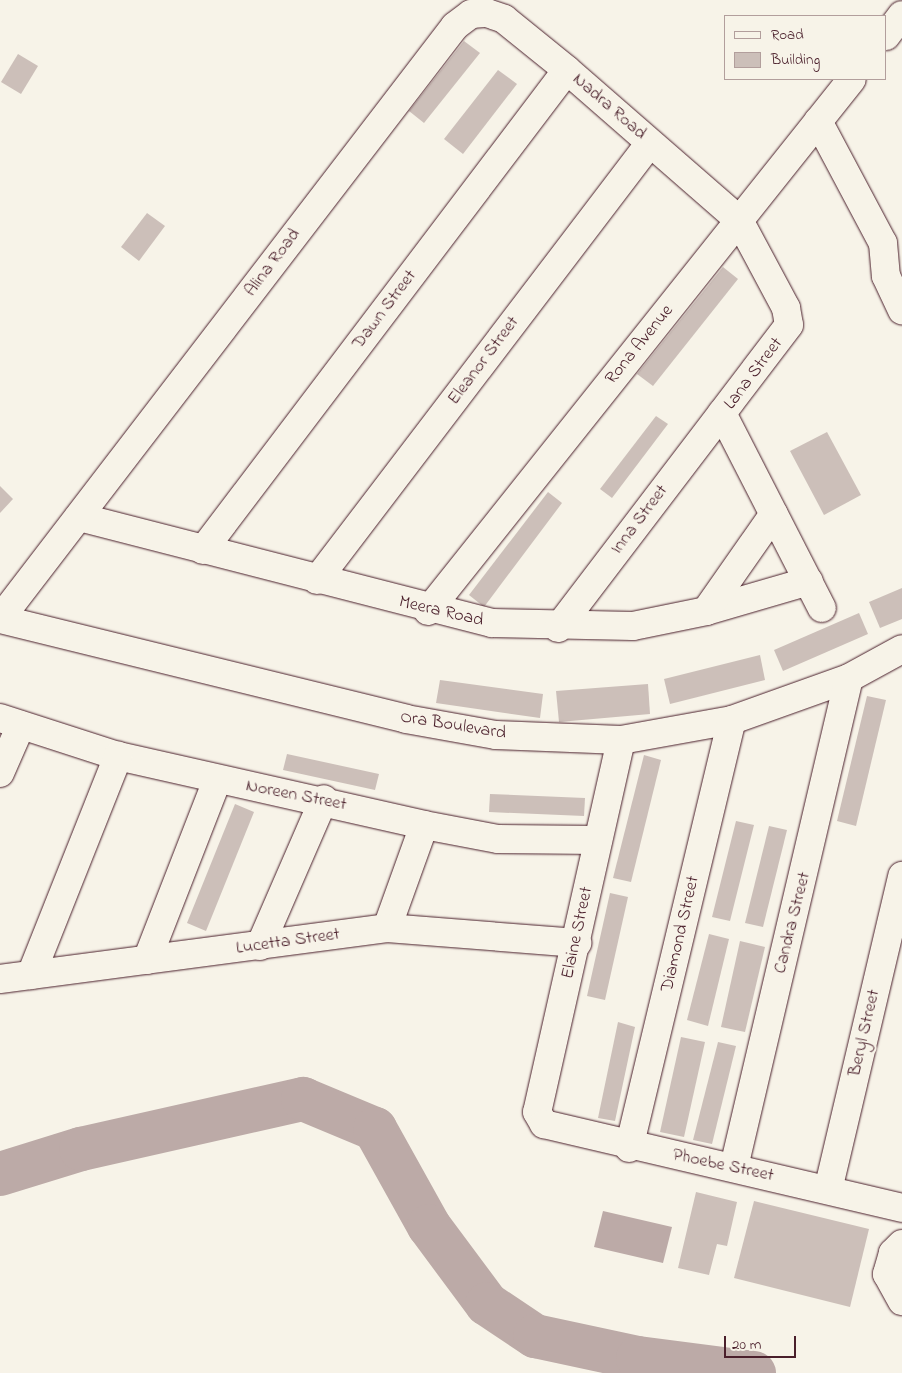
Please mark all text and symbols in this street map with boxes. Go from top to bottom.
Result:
legend [724,15,887,80]
text: Road [771,24,804,46]
text: Building [771,49,820,71]
street label: Nadra Road [568,69,650,145]
street label: Alina Road [240,225,306,301]
street label: Dawn Street [348,266,422,354]
street label: Rona Avenue [601,301,679,389]
street label: Eleanor Street [444,312,524,410]
street label: Lana Street [720,334,788,414]
street label: Inna Street [607,481,673,559]
street label: Meera Road [397,592,485,632]
street label: Ora Boulevard [399,707,507,745]
street label: Noreen Street [244,776,348,816]
street label: Candra Street [770,870,816,976]
street label: Diamond Street [657,874,705,994]
street label: Elaine Street [558,885,598,981]
street label: Lucetta Street [235,924,341,960]
street label: Beryl Street [845,987,885,1079]
street label: Phoebe Street [671,1145,775,1187]
scale bar [727,1326,800,1358]
text: 20 m [732,1334,761,1356]

